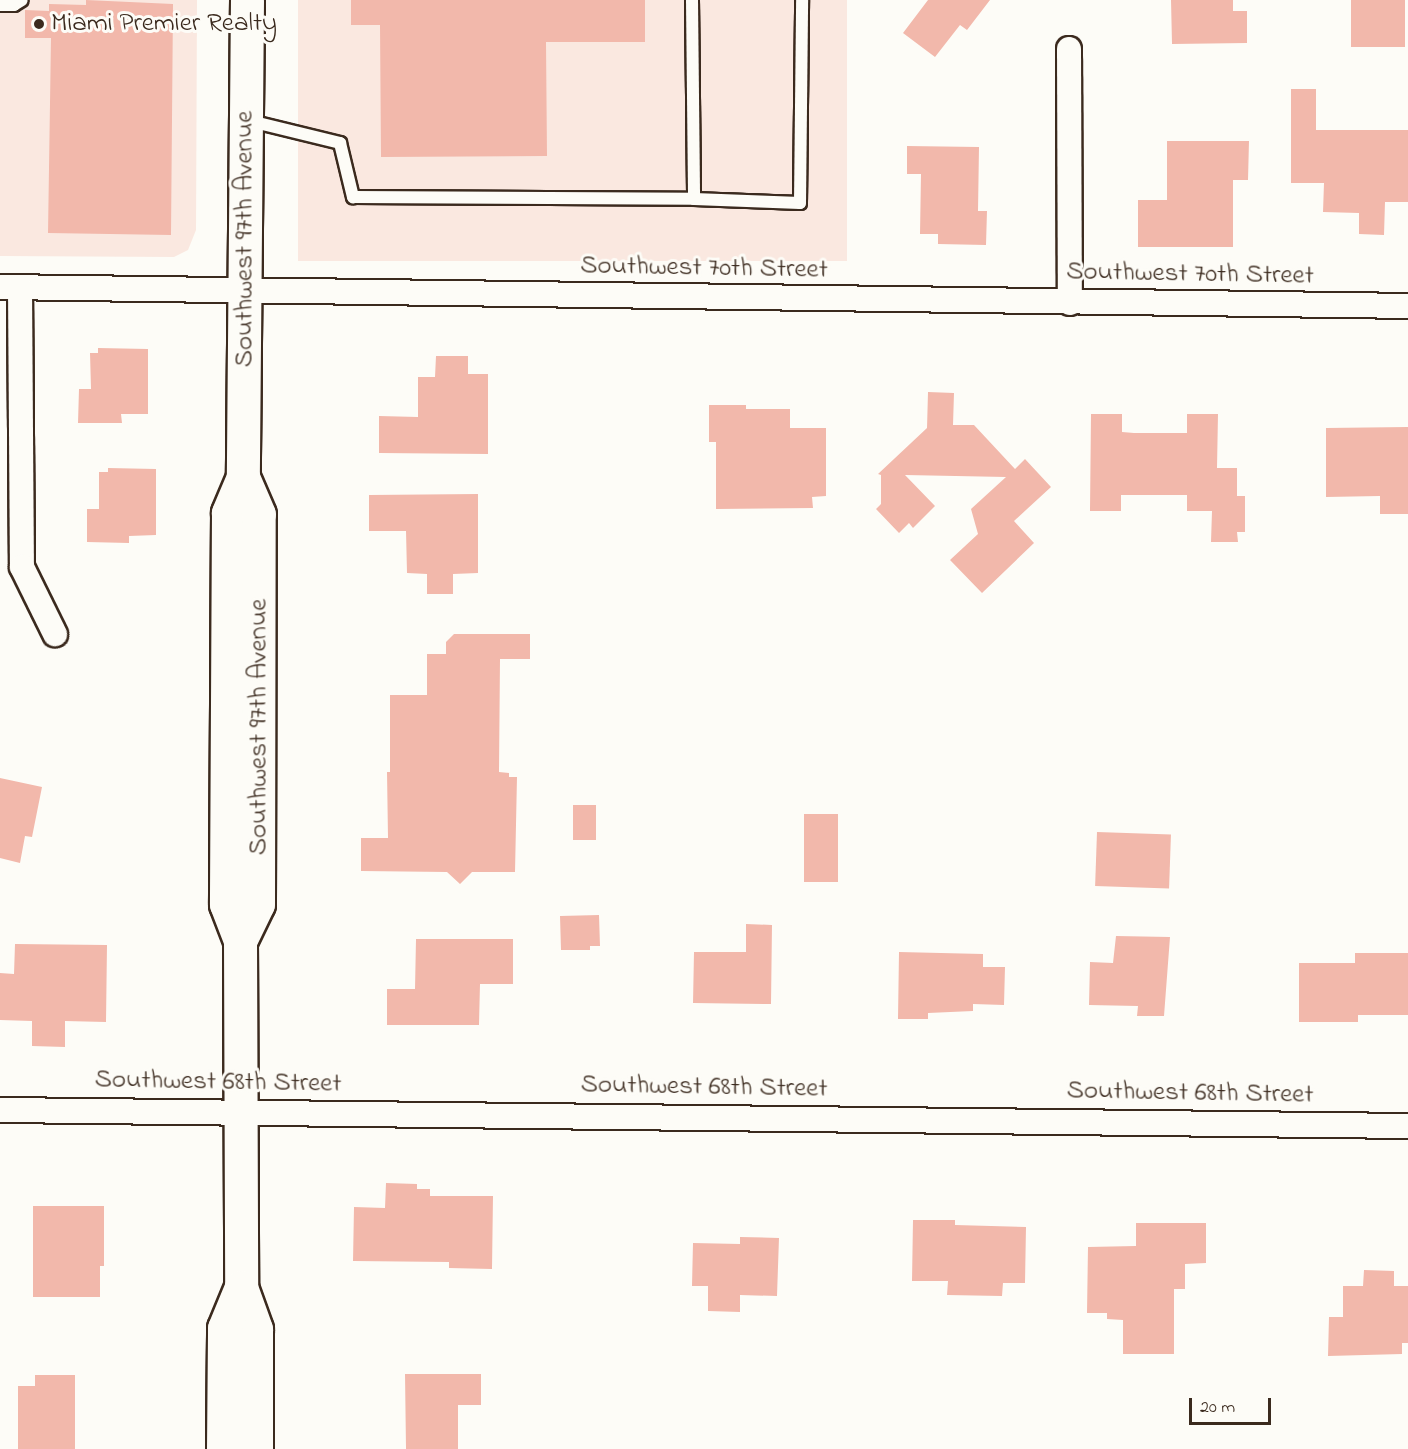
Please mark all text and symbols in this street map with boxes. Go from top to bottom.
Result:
place label: Miami Premier Realty [51,8,277,40]
marker: Miami Premier Realty [32,17,46,31]
street label: Southwest 97th Avenue [229,111,261,367]
street label: Southwest 70th Street [580,250,828,286]
street label: Southwest 70th Street [1066,256,1314,292]
street label: Southwest 97th Avenue [243,599,275,855]
street label: Southwest 68th Street [94,1064,342,1100]
street label: Southwest 68th Street [580,1069,828,1105]
street label: Southwest 68th Street [1066,1075,1314,1111]
scale bar [1192,1386,1274,1424]
text: 20 m [1200,1395,1235,1421]

